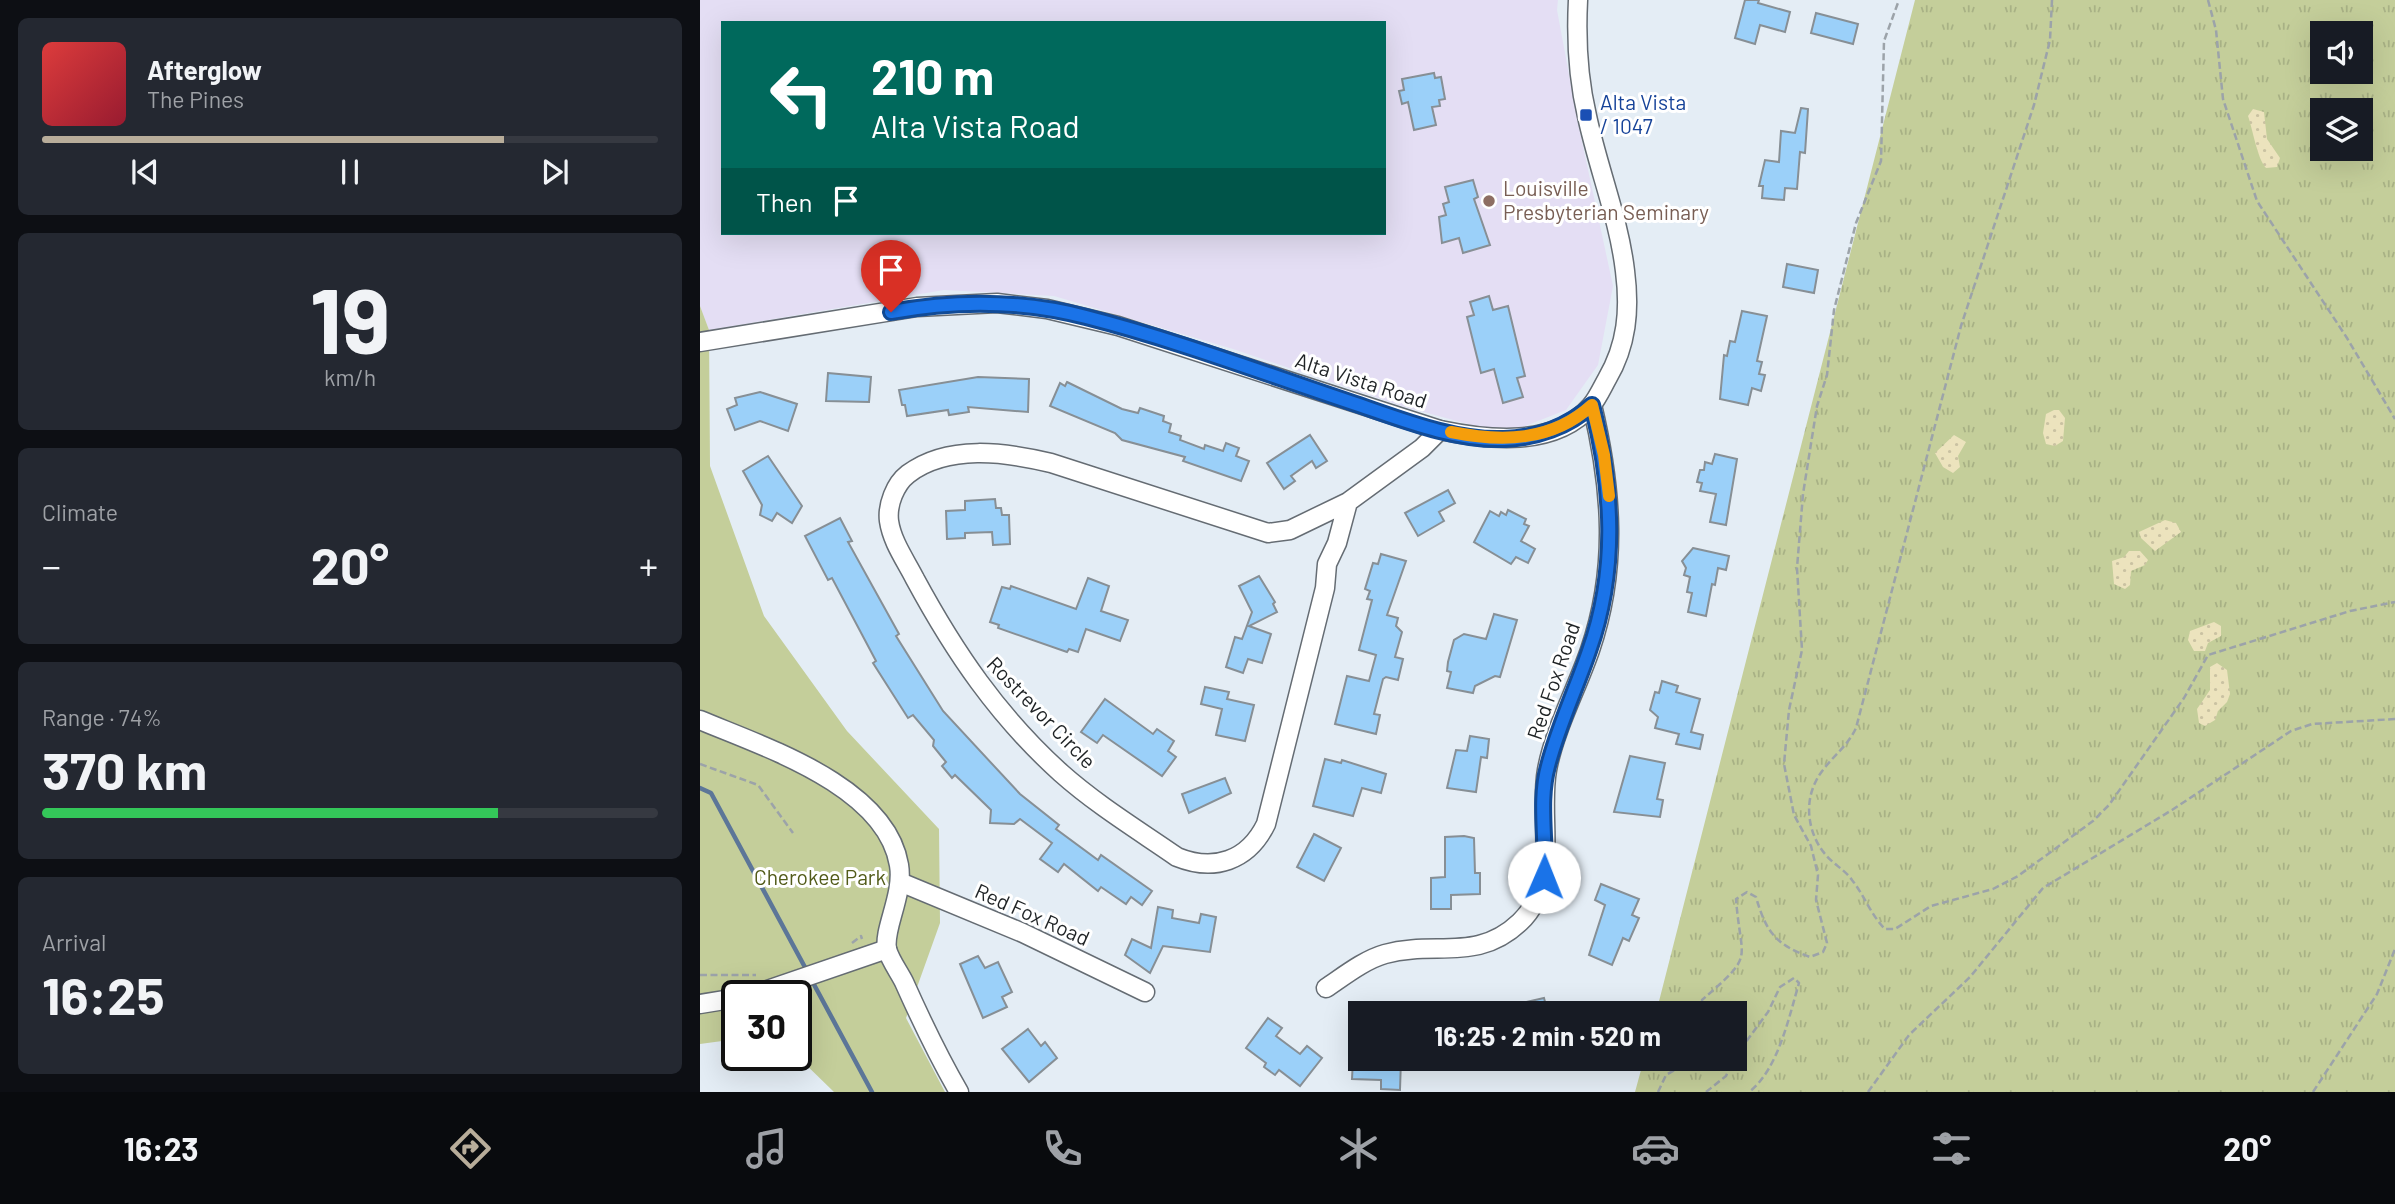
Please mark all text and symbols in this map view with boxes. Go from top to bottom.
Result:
map controls [2310,21,2373,161]
button: sound [2310,21,2373,84]
text: 210 m [871,46,994,105]
icon: left [756,49,847,140]
text: Afterglow [147,54,262,85]
text: The Pines [147,85,244,113]
place label: Alta Vista / 1047 [1600,89,1686,138]
button: layers [2310,98,2373,161]
text: Alta Vista Road [871,106,1080,144]
marker: Alta Vista / 1047 [1578,107,1594,123]
icon: previous [126,153,164,191]
icon: pause [331,153,369,191]
icon: next [536,153,574,191]
place label: Louisville Presbyterian Seminary [1503,175,1709,224]
icon: arrive [827,182,865,220]
text: Then [756,186,813,217]
marker: Louisville Presbyterian Seminary [1481,193,1497,209]
pin [861,240,921,312]
icon: arrive [872,251,910,289]
text: 19 [310,263,390,372]
street label: Alta Vista Road [1292,347,1430,413]
text: km/h [324,363,376,391]
text: Climate [42,498,118,526]
text: 20° [311,533,389,595]
text: − [42,542,61,588]
text: + [639,542,658,588]
street label: Red Fox Road [1521,618,1584,743]
street label: Rostrevor Circle [982,651,1102,773]
text: Range · 74% [42,703,162,731]
text: 370 km [42,738,207,800]
position arrow [1507,840,1581,914]
park label: Cherokee Park [754,864,886,889]
street label: Red Fox Road [972,877,1094,950]
text: Arrival [42,928,106,956]
text: 16:25 [42,963,164,1025]
speed limit sign: 30 [721,980,812,1071]
text: 16:25 · 2 min · 520 m [1434,1020,1661,1051]
icon: directions [446,1124,495,1173]
icon: music [742,1124,791,1173]
icon: phone [1038,1124,1087,1173]
icon: climate [1334,1124,1383,1173]
icon: car [1631,1124,1680,1173]
icon: filters [1927,1124,1976,1173]
text: 16:23 [124,1129,199,1167]
text: 20° [2223,1129,2271,1167]

